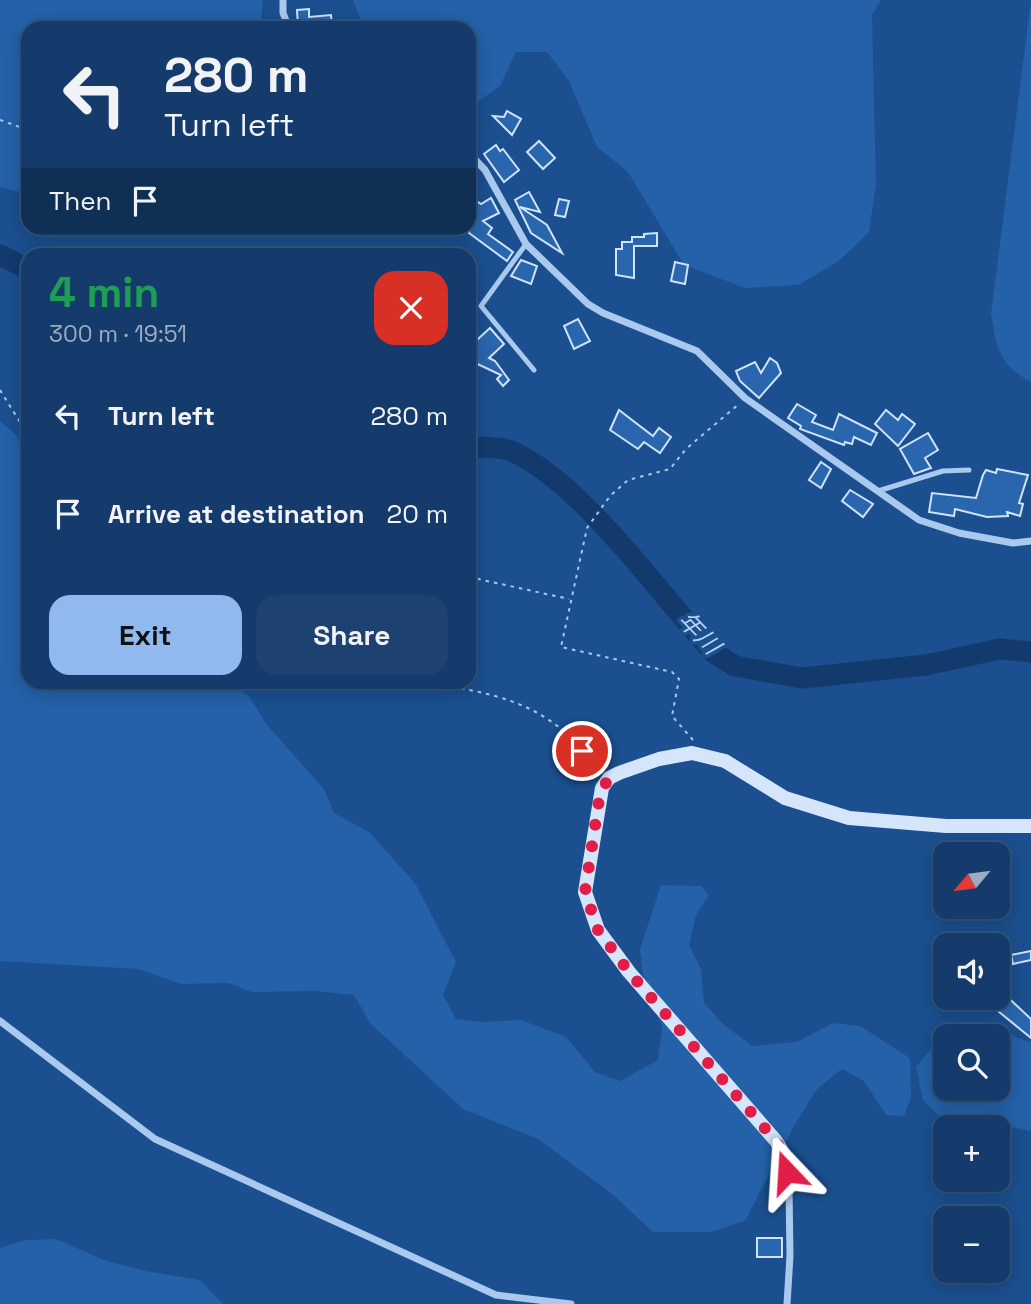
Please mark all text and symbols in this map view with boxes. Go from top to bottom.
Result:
text: 280 m [164,44,309,106]
icon: left [49,49,140,140]
text: Turn left [164,105,294,145]
icon: arrive [126,182,164,220]
text: Then [49,184,112,218]
text: 4 min [49,266,159,319]
button: close [374,271,448,345]
text: 300 m · 19:51 [49,319,187,349]
icon: left [49,397,87,435]
text: Turn left [108,399,215,433]
text: 280 m [370,399,448,433]
icon: arrive [49,495,87,533]
text: Arrive at destination [108,497,365,531]
text: 20 m [387,497,448,531]
button: Exit [49,595,242,675]
button: Share [256,595,448,675]
water label: 年川 [672,605,729,663]
pin [552,721,612,781]
icon: arrive [563,732,601,770]
north arrow [933,842,1010,919]
map controls [933,842,1010,1283]
button: sound [933,933,1010,1010]
button: search [933,1024,1010,1101]
button: + [933,1115,1010,1192]
position arrow [750,1135,824,1209]
button: − [933,1206,1010,1283]

